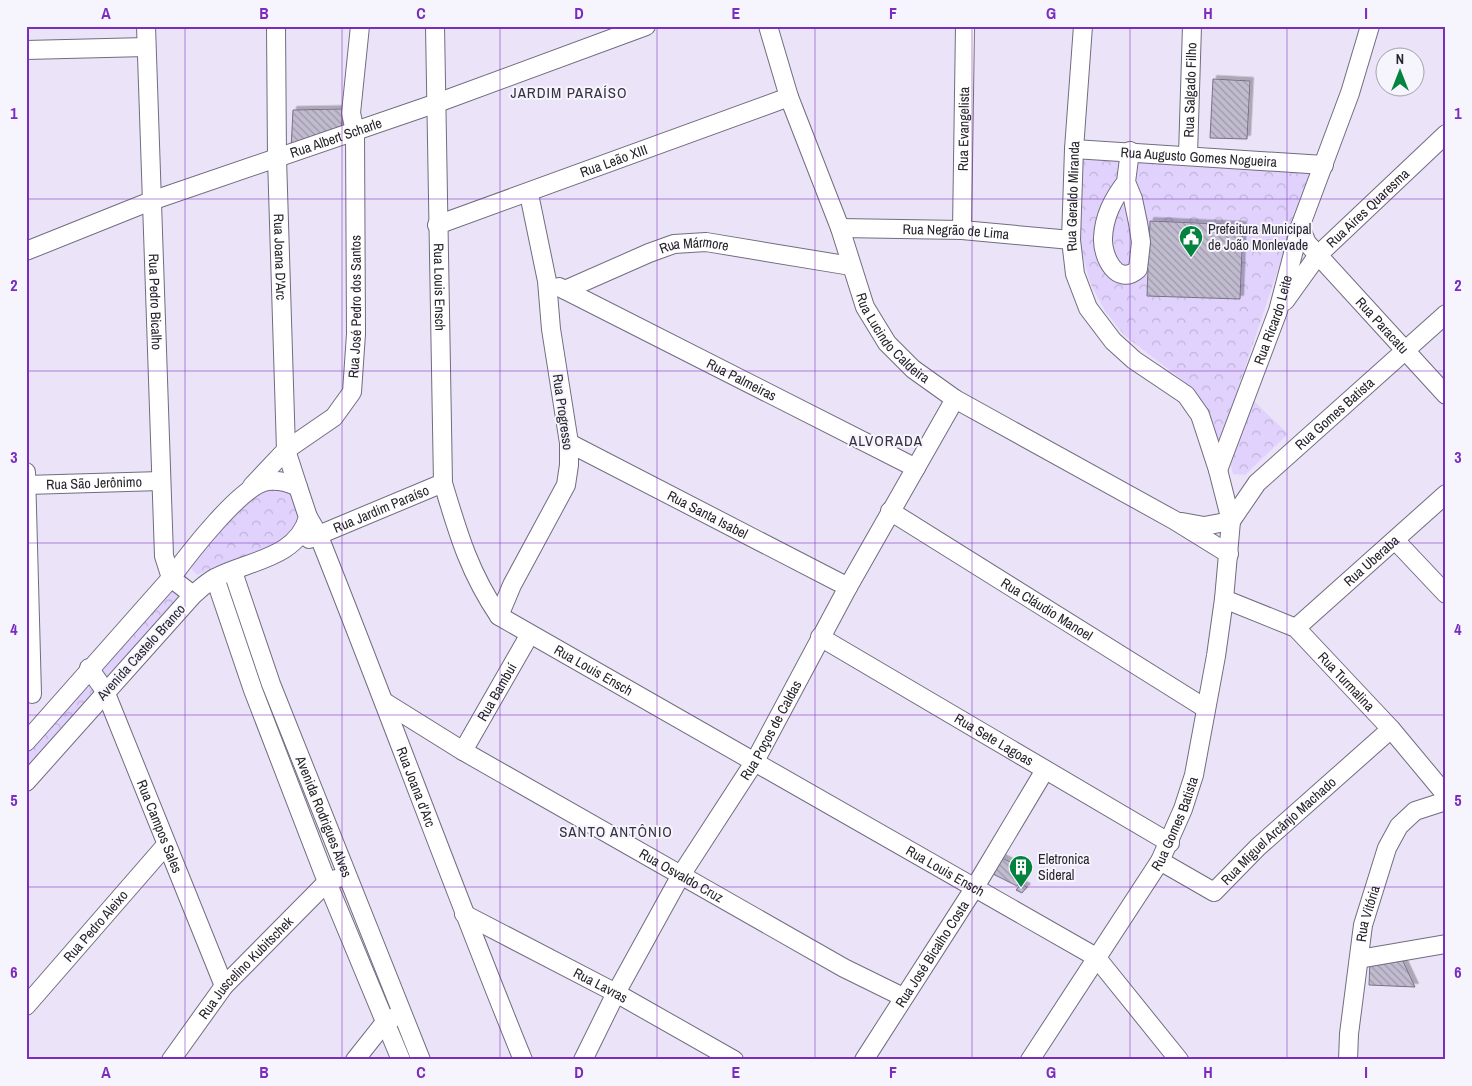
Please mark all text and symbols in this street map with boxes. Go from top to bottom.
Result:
text: A [101,2,111,24]
text: B [259,2,269,24]
text: C [416,2,426,24]
text: D [574,2,584,24]
text: E [732,2,741,24]
text: F [889,2,897,24]
text: G [1046,2,1056,24]
text: H [1203,2,1213,24]
text: I [1364,2,1368,24]
street label: Rua Salgado Filho [1180,42,1200,138]
north arrow [1374,48,1424,98]
text: N [1396,50,1404,68]
district label: JARDIM PARAÍSO [511,82,628,103]
street label: Rua Evangelista [954,86,973,171]
text: 1 [10,102,18,124]
text: 1 [1454,102,1462,124]
street label: Rua Albert Scharle [288,114,384,162]
street label: Rua Leão XIII [578,140,650,181]
street label: Rua Geraldo Miranda [1062,140,1084,252]
street label: Rua Augusto Gomes Nogueira [1120,143,1278,171]
street label: Rua Aires Quaresma [1323,164,1413,251]
street label: Rua Joana D'Arc [270,213,290,301]
street label: Rua Negrão de Lima [902,220,1011,243]
place label: Prefeitura Municipal de João Monlevade [1208,220,1311,254]
public building icon: Prefeitura Municipal de João Monlevade [1178,224,1204,258]
street label: Rua Mármore [657,233,730,258]
street label: Rua José Pedro dos Santos [344,235,365,379]
street label: Rua Louis Ensch [430,243,449,331]
street label: Rua Pedro Bicalho [145,253,166,350]
street label: Rua Ricardo Leite [1250,273,1296,367]
text: 2 [10,274,18,296]
text: 2 [1454,274,1462,296]
street label: Rua Lucindo Caldeira [852,291,934,387]
street label: Rua Paracatu [1352,293,1413,357]
street label: Rua Palmeiras [704,354,780,405]
street label: Rua Progresso [549,373,577,451]
street label: Rua Gomes Batista [1291,373,1378,454]
district label: ALVORADA [848,430,923,451]
text: 3 [10,446,18,468]
text: 3 [1454,446,1462,468]
street label: Rua São Jerônimo [46,473,142,493]
street label: Rua Jardim Paraíso [330,481,432,537]
street label: Rua Santa Isabel [664,486,751,543]
street label: Rua Uberaba [1340,531,1403,590]
street label: Rua Cláudio Manoel [998,574,1096,645]
street label: Avenida Castelo Branco [92,600,189,705]
text: 4 [10,618,18,640]
text: 4 [1454,618,1462,640]
street label: Rua Louis Ensch [551,641,636,700]
street label: Rua Turmalina [1314,648,1379,715]
street label: Rua Bambuí [473,659,521,724]
street label: Rua Poços de Caldas [736,677,806,783]
street label: Rua Sete Lagoas [951,709,1037,770]
street label: Rua Joana d'Arc [393,744,440,830]
street label: Avenida Rodrigues Alves [291,752,356,880]
street label: Rua Miguel Arcânjo Machado [1217,773,1340,889]
street label: Rua Gomes Batista [1147,774,1202,874]
street label: Rua Campos Sales [133,777,187,876]
text: 5 [10,789,18,811]
text: 5 [1454,789,1462,811]
district label: SANTO ANTÔNIO [559,821,673,842]
street label: Rua Louis Ensch [903,841,988,900]
street label: Rua Osvaldo Cruz [636,844,727,907]
place label: Eletronica Sideral [1038,850,1090,884]
building icon: Eletronica Sideral [1008,854,1034,888]
street label: Rua Vitória [1352,883,1384,943]
street label: Rua Pedro Aleixo [59,886,132,966]
street label: Rua José Bicalho Costa [891,897,973,1011]
street label: Rua Juscelino Kubitschek [194,912,297,1023]
text: 6 [10,961,18,983]
text: 6 [1454,961,1462,983]
street label: Rua Lavras [570,963,631,1007]
text: A [101,1061,111,1083]
text: B [259,1061,269,1083]
text: C [416,1061,426,1083]
text: D [574,1061,584,1083]
text: E [732,1061,741,1083]
text: F [889,1061,897,1083]
text: G [1046,1061,1056,1083]
text: H [1203,1061,1213,1083]
text: I [1364,1061,1368,1083]

